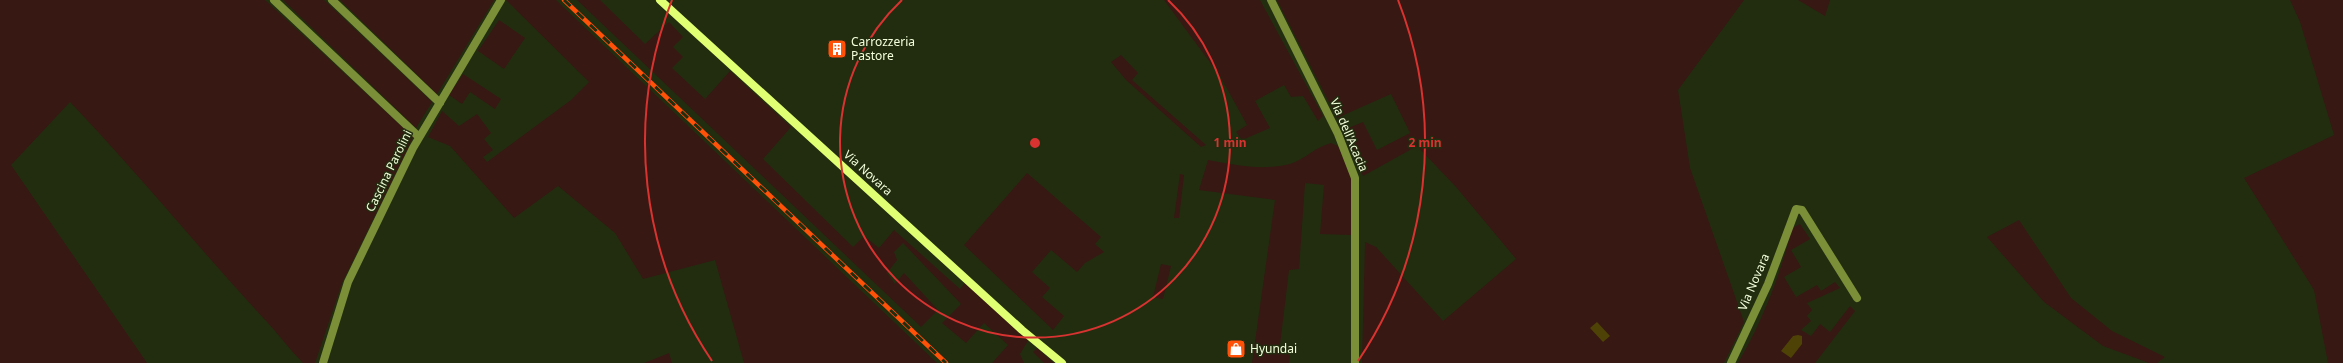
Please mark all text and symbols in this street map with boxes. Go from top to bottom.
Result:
place label: Carrozzeria Pastore [851,33,915,64]
building icon: Carrozzeria Pastore [826,38,848,60]
street label: Via dell'Acacia [1326,96,1373,174]
street label: Cascina Parolini [361,127,416,214]
text: 1 min [1213,134,1247,151]
text: 2 min [1408,134,1442,151]
centre of rings [1028,136,1042,150]
street label: Via Novara [840,146,897,199]
street label: Via Novara [1734,251,1773,313]
shop icon: Hyundai [1225,338,1247,360]
place label: Hyundai [1250,340,1297,357]

